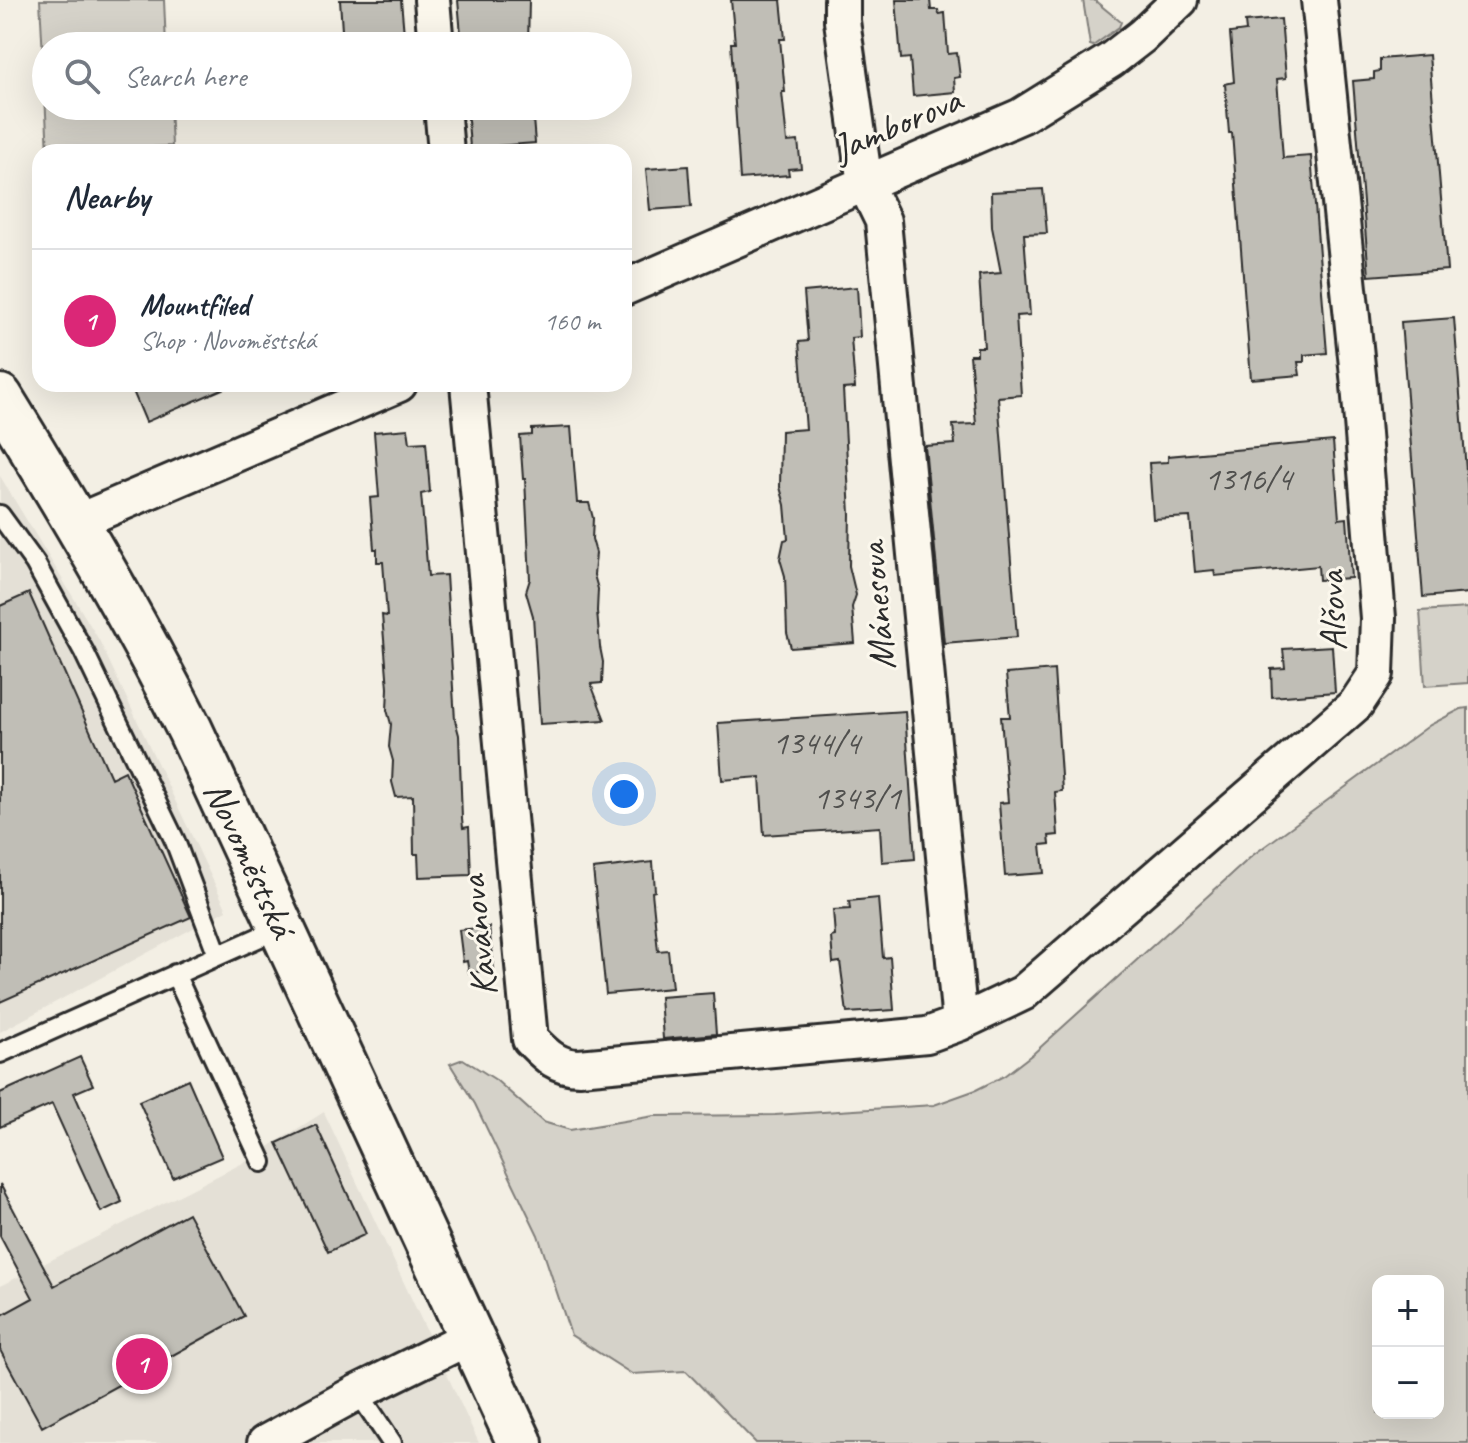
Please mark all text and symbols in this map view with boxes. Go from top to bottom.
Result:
search box [32,32,632,120]
icon: search [60,54,104,98]
text: Search here [124,57,246,95]
street label: Jamborova [824,75,971,173]
text: Nearby [64,175,150,218]
text: Mountfiled [140,286,249,324]
text: 1 [84,305,96,338]
text: 160 m [544,305,600,338]
text: Shop · Novoměstská [140,324,316,357]
house number: 1316/4 [1204,457,1296,500]
street label: Mánesova [848,537,906,672]
street label: Alšova [1307,568,1357,652]
house number: 1344/4 [772,721,864,764]
street label: Novoměstská [193,773,308,948]
your location [604,774,644,814]
house number: 1343/1 [813,776,903,819]
street label: Kavánova [448,871,508,999]
map controls [1372,1275,1444,1419]
button: + [1372,1275,1444,1347]
pin: 1 [116,1334,168,1394]
button: − [1372,1347,1444,1419]

